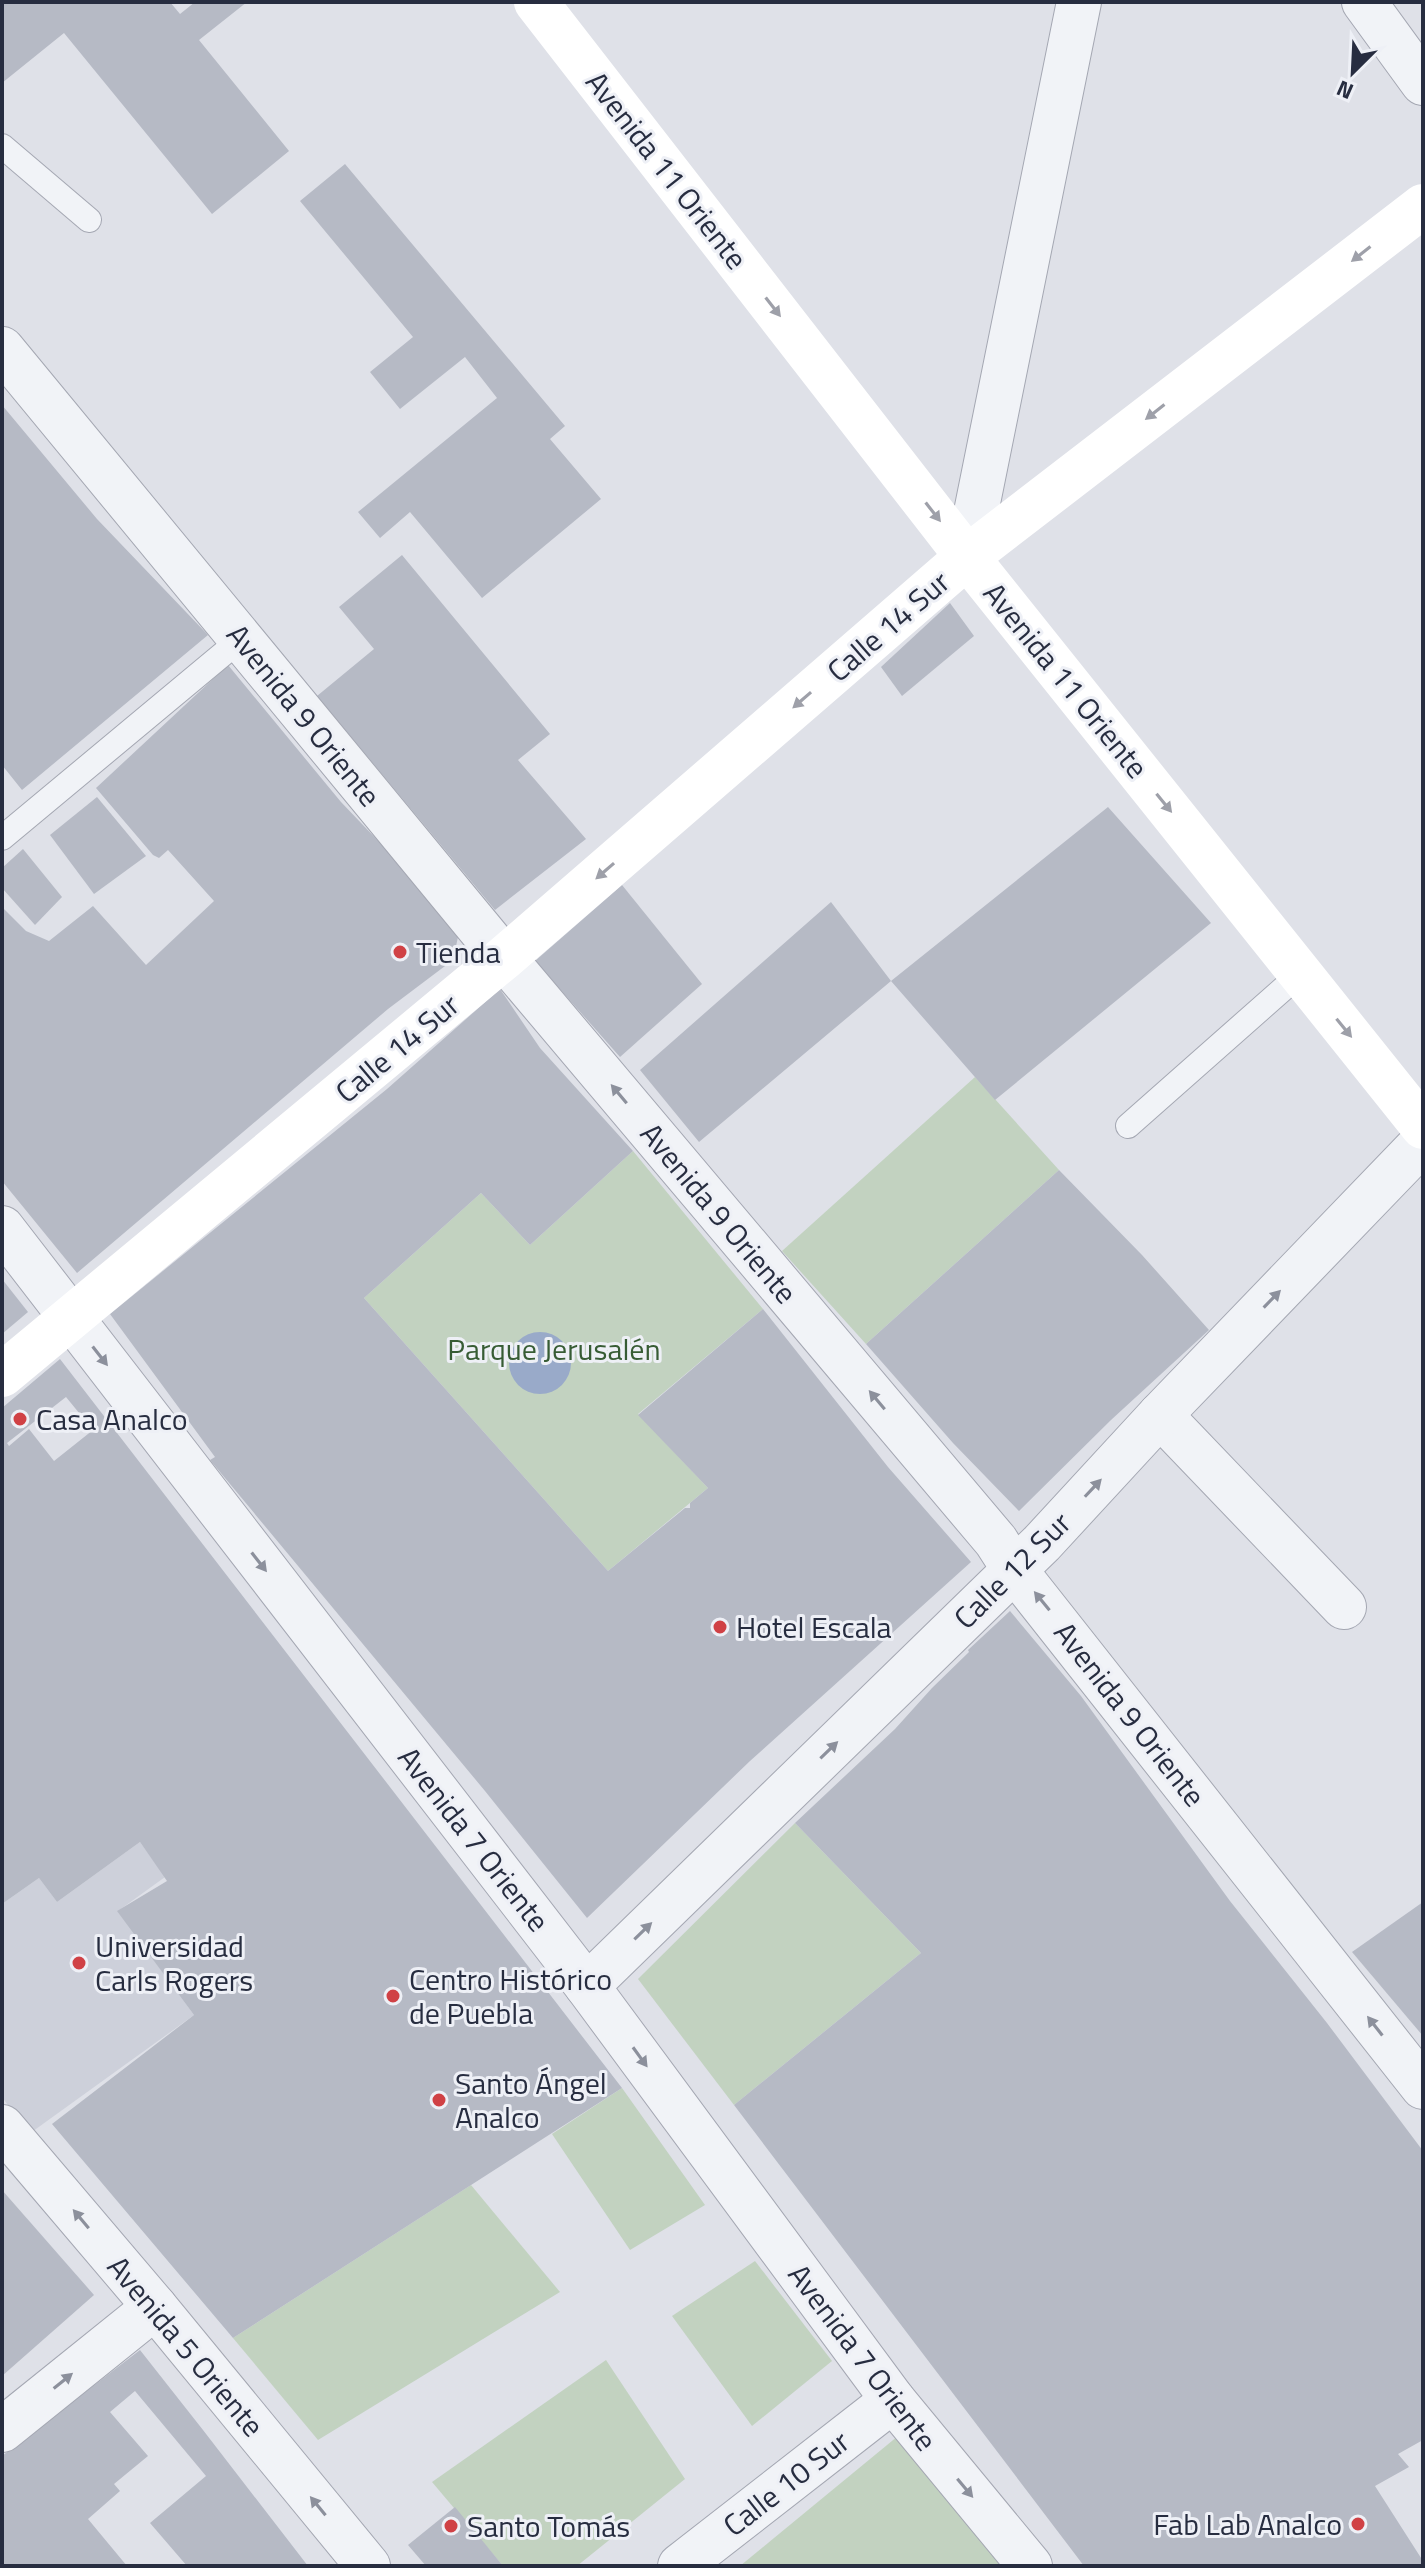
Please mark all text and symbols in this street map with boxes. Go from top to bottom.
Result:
north arrow [1313,32,1393,112]
street label: Avenida 11 Oriente [575,61,759,279]
text: N [1331,72,1359,109]
one-way arrow [1351,245,1371,261]
one-way arrow [765,297,781,317]
one-way arrow [1145,404,1165,420]
one-way arrow [924,502,940,522]
street label: Calle 14 Sur [816,560,960,692]
street label: Avenida 11 Oriente [972,572,1160,788]
street label: Avenida 9 Oriente [216,614,392,816]
one-way arrow [792,691,812,709]
one-way arrow [1155,793,1172,813]
one-way arrow [596,861,615,879]
place label: Tienda [416,929,501,975]
marker: Tienda [391,943,409,961]
street label: Calle 14 Sur [325,982,469,1114]
one-way arrow [1335,1018,1352,1038]
one-way arrow [611,1085,628,1105]
street label: Avenida 9 Oriente [629,1112,809,1314]
one-way arrow [1262,1290,1281,1309]
park label: Parque Jerusalén [447,1326,661,1372]
one-way arrow [92,1346,108,1367]
one-way arrow [869,1390,886,1410]
place label: Casa Analco [36,1396,188,1442]
marker: Casa Analco [11,1410,29,1428]
one-way arrow [1084,1478,1102,1497]
street label: Calle 12 Sur [943,1501,1081,1639]
one-way arrow [251,1552,267,1572]
one-way arrow [1034,1591,1050,1611]
place label: Hotel Escala [736,1604,892,1650]
street label: Avenida 9 Oriente [1043,1612,1217,1816]
marker: Hotel Escala [711,1618,729,1636]
street label: Avenida 7 Oriente [387,1737,561,1941]
one-way arrow [819,1741,838,1759]
one-way arrow [633,1922,652,1941]
place label: Universidad Carls Rogers [95,1923,253,2003]
marker: Universidad Carls Rogers [70,1954,88,1972]
place label: Centro Histórico de Puebla [409,1956,612,2036]
marker: Centro Histórico de Puebla [384,1987,402,2005]
one-way arrow [1367,2016,1384,2036]
one-way arrow [631,2047,647,2067]
place label: Santo Ángel Analco [455,2060,607,2140]
marker: Santo Ángel Analco [430,2091,448,2109]
one-way arrow [73,2210,90,2230]
street label: Avenida 5 Oriente [96,2245,276,2447]
street label: Avenida 7 Oriente [777,2254,949,2460]
one-way arrow [53,2373,73,2390]
street label: Calle 10 Sur [713,2419,859,2547]
one-way arrow [956,2477,973,2497]
one-way arrow [310,2496,327,2516]
place label: Fab Lab Analco [1153,2501,1342,2547]
place label: Santo Tomás [467,2503,630,2549]
marker: Fab Lab Analco [1349,2515,1367,2533]
marker: Santo Tomás [442,2517,460,2535]

